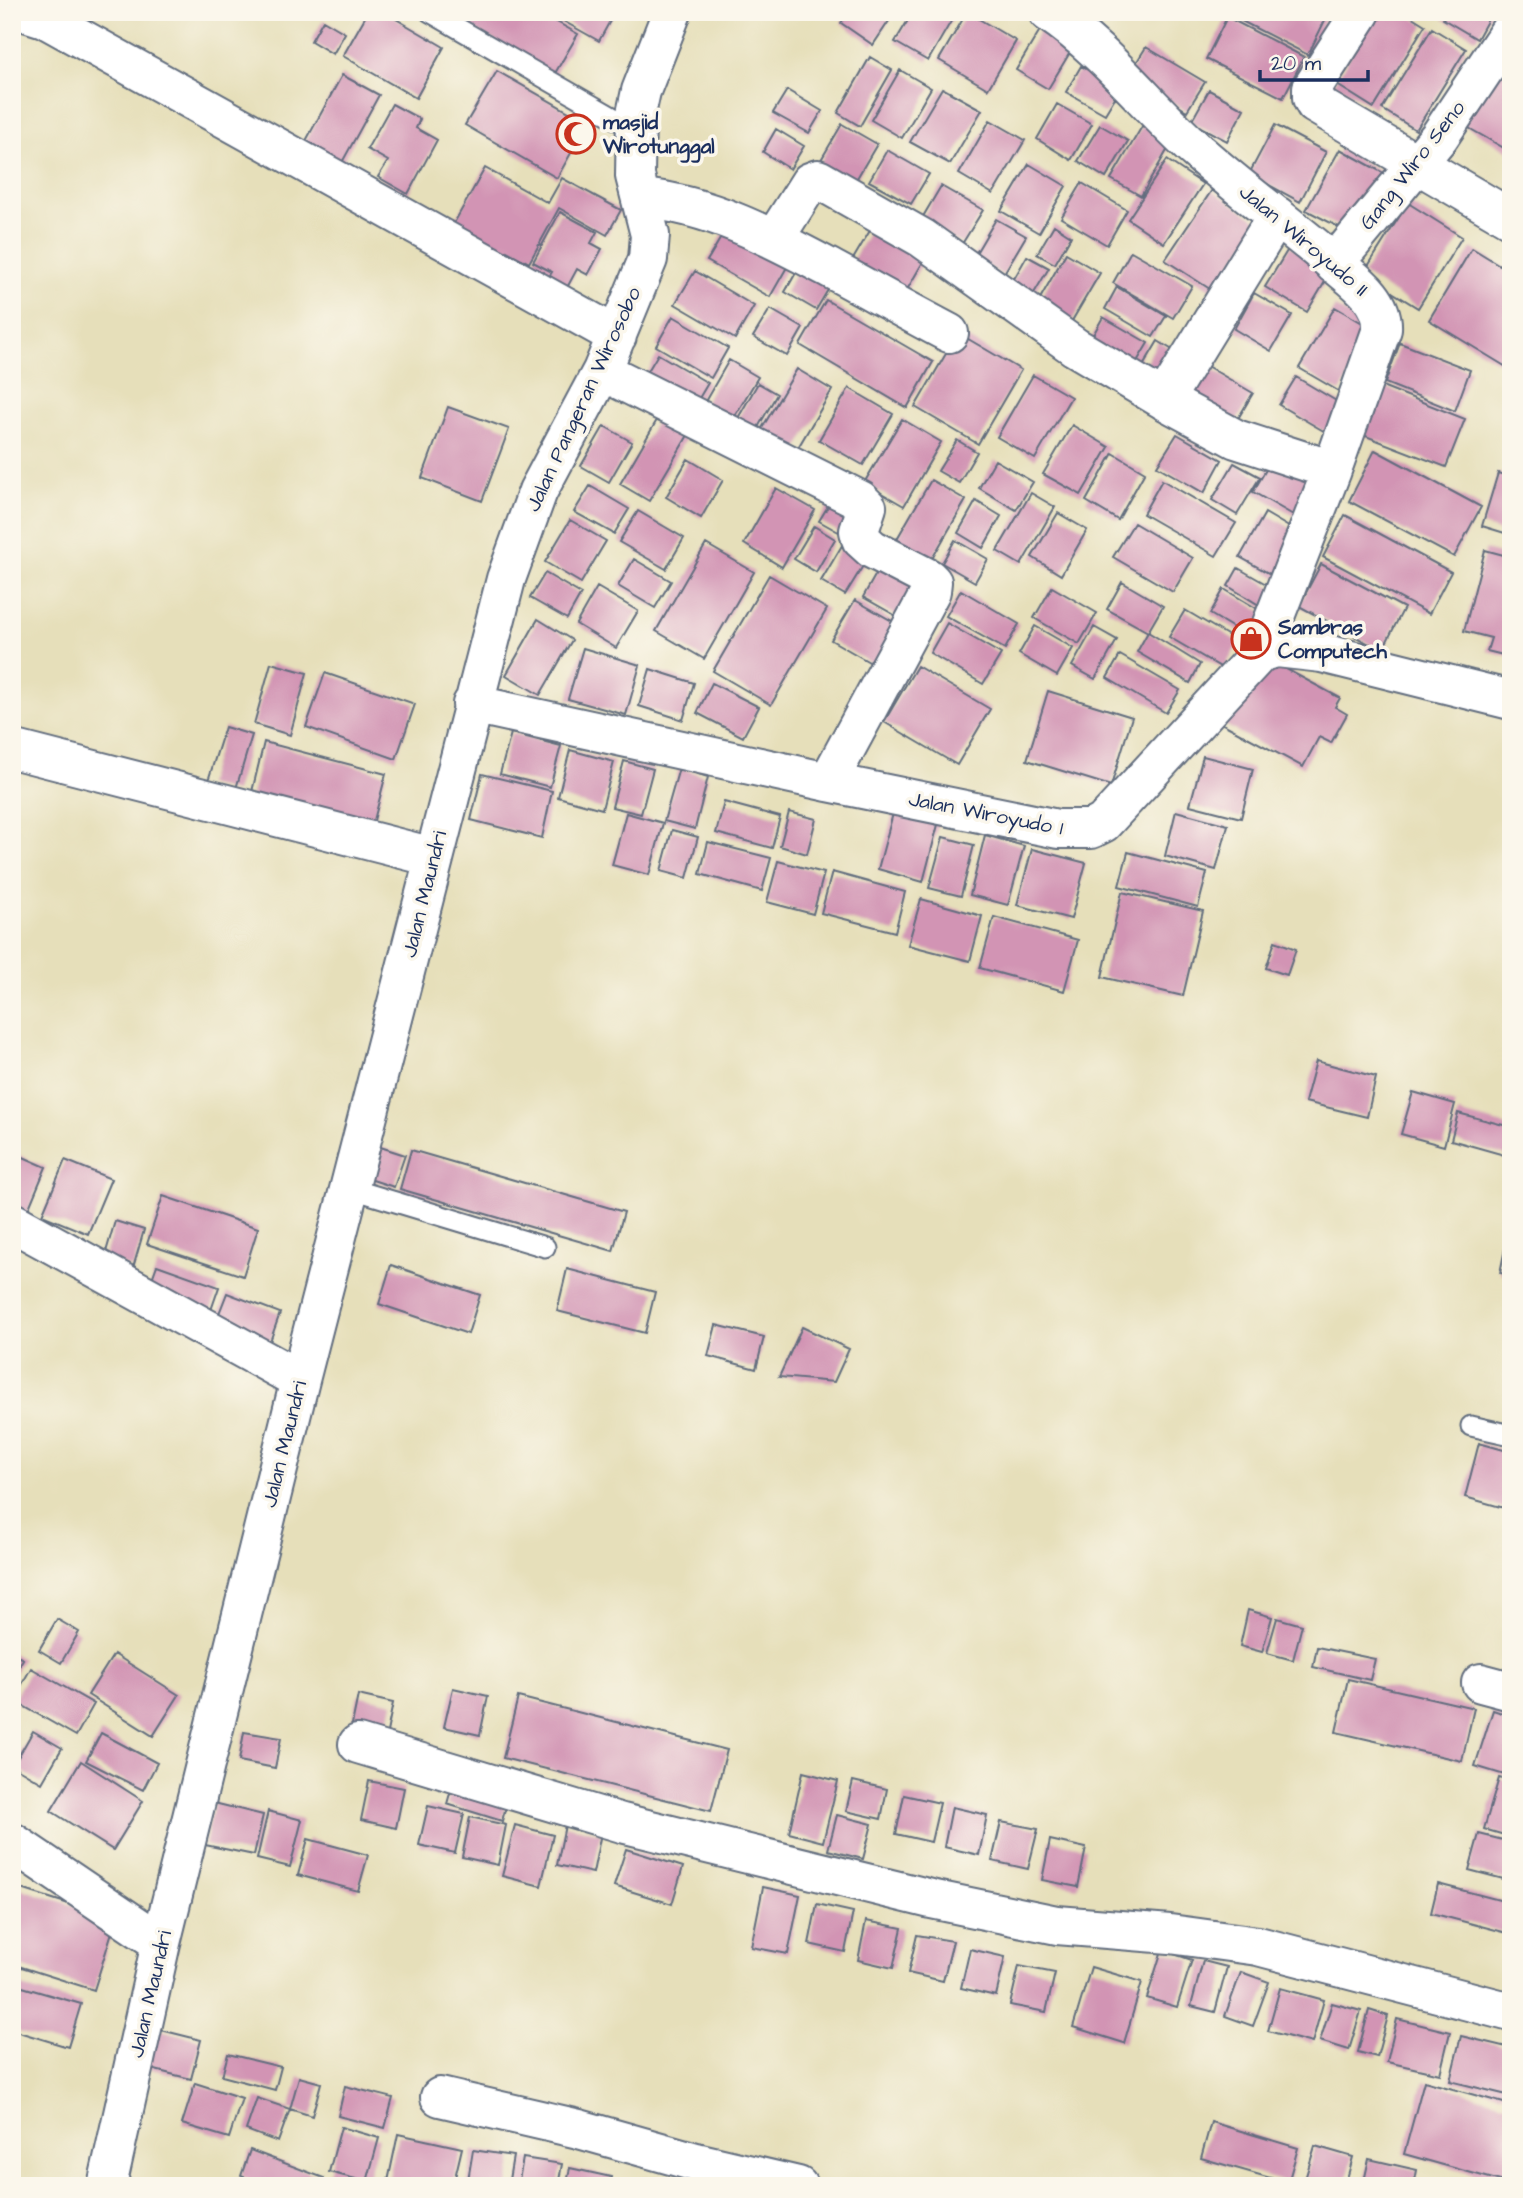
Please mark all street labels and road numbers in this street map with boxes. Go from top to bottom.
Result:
street label: Gang Wiro Seno [1353,94,1474,237]
street label: Jalan Wiroyudo II [1232,178,1374,305]
street label: Jalan Pangeran Wirosobo [519,282,650,517]
street label: Jalan Wiroyudo 1 [906,784,1066,845]
street label: Jalan Maundri [395,828,454,960]
street label: Jalan Maundri [255,1378,314,1510]
street label: Jalan Maundri [122,1928,179,2060]

